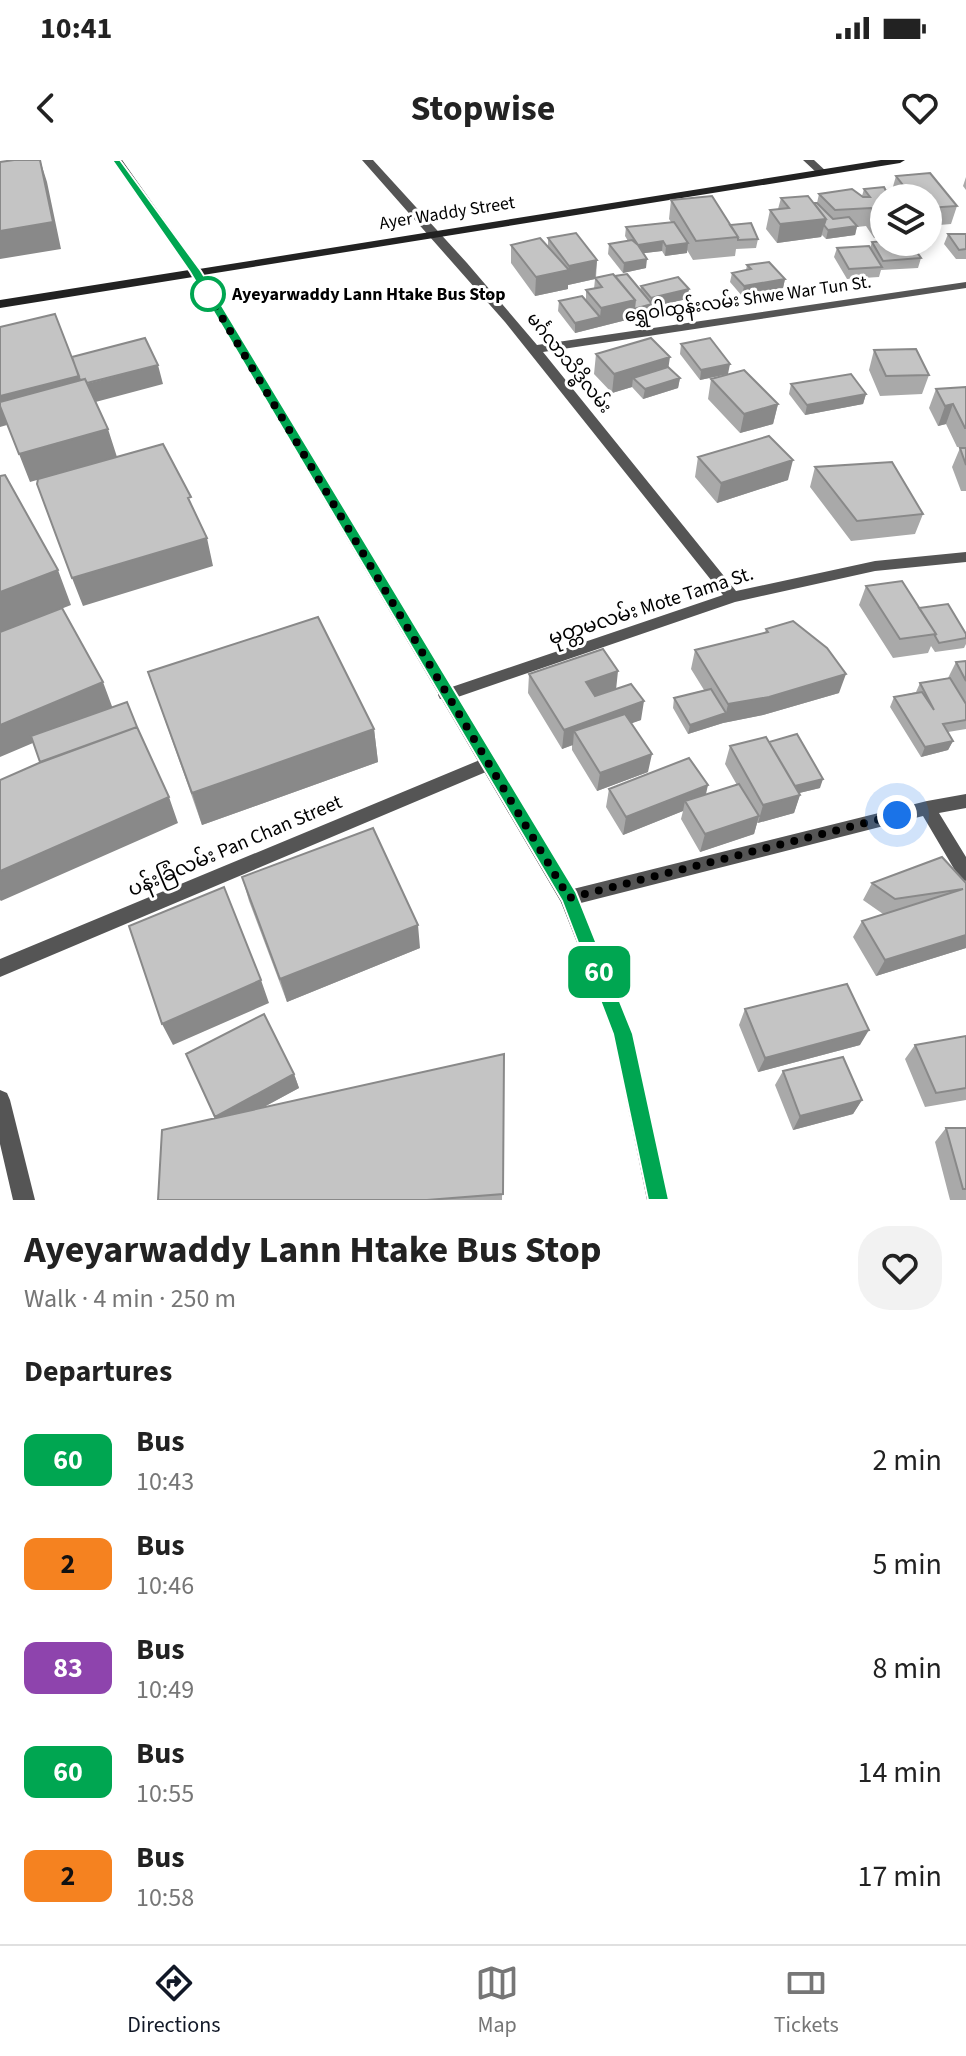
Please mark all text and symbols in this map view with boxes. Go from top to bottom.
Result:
text: 10:41 [40,7,112,50]
text: Stopwise [411,83,555,134]
icon: back [24,86,68,130]
icon: heart [898,86,942,130]
map controls [870,184,942,256]
button: layers [870,184,942,256]
street label: Ayer Waddy Street [378,190,516,236]
street label: ရွှေဝါထွန်းလမ်း Shwe War Tun St. [623,268,873,331]
marker: Ayeyarwaddy Lann Htake Bus Stop [191,277,225,311]
place label: Ayeyarwaddy Lann Htake Bus Stop [231,282,506,307]
street label: မင်္ဂလာသိဒ္ဓိလမ်း [519,306,619,420]
street label: မုတ္တမလမ်း Mote Tama St. [545,559,758,654]
street label: ပန်းခြံလမ်း Pan Chan Street [123,787,347,905]
your location [877,795,917,835]
line badge: 60 [563,946,635,998]
text: 60 [584,952,614,992]
text: Ayeyarwaddy Lann Htake Bus Stop [24,1223,602,1277]
button: heart [858,1226,942,1310]
text: Walk · 4 min · 250 m [24,1280,236,1317]
text: Departures [24,1350,172,1393]
text: Bus [136,1420,184,1463]
text: 2 min [872,1439,942,1482]
text: 60 [53,1440,83,1480]
text: 10:43 [136,1463,194,1500]
text: Bus [136,1524,184,1567]
text: 5 min [872,1543,942,1586]
text: 2 [61,1544,75,1584]
text: 10:46 [136,1567,194,1604]
text: Bus [136,1628,184,1671]
text: 8 min [872,1647,942,1690]
text: 83 [53,1648,83,1688]
text: 10:49 [136,1671,194,1708]
text: Bus [136,1732,184,1775]
text: 14 min [858,1751,942,1794]
text: 60 [53,1752,83,1792]
text: 10:55 [136,1775,194,1812]
text: Bus [136,1836,184,1879]
text: 17 min [858,1855,942,1898]
text: 2 [61,1856,75,1896]
text: 10:58 [136,1879,194,1916]
tab: Directions [127,1961,220,2041]
tab: Map [475,1961,519,2041]
tab: Tickets [774,1961,839,2041]

